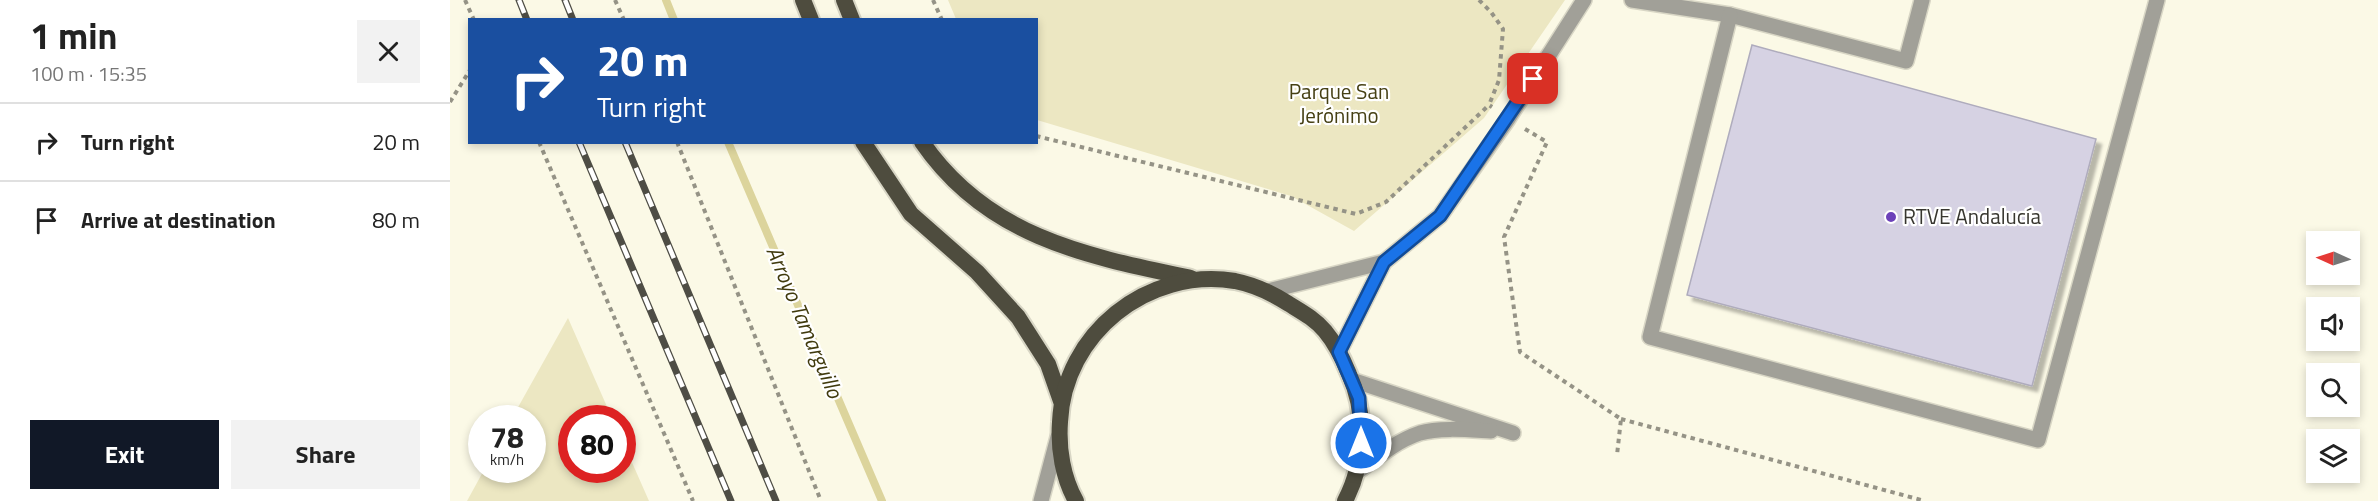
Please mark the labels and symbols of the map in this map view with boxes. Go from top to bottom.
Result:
pin [1507,53,1558,104]
park label: Parque San Jerónimo [1289,75,1389,131]
place label: RTVE Andalucía [1903,200,2041,232]
marker: RTVE Andalucía [1884,210,1898,224]
north arrow [2306,231,2360,285]
water label: Arroyo Tamarguillo [758,241,853,404]
speed limit sign: 80 [558,405,636,483]
position arrow [1329,411,1393,475]

